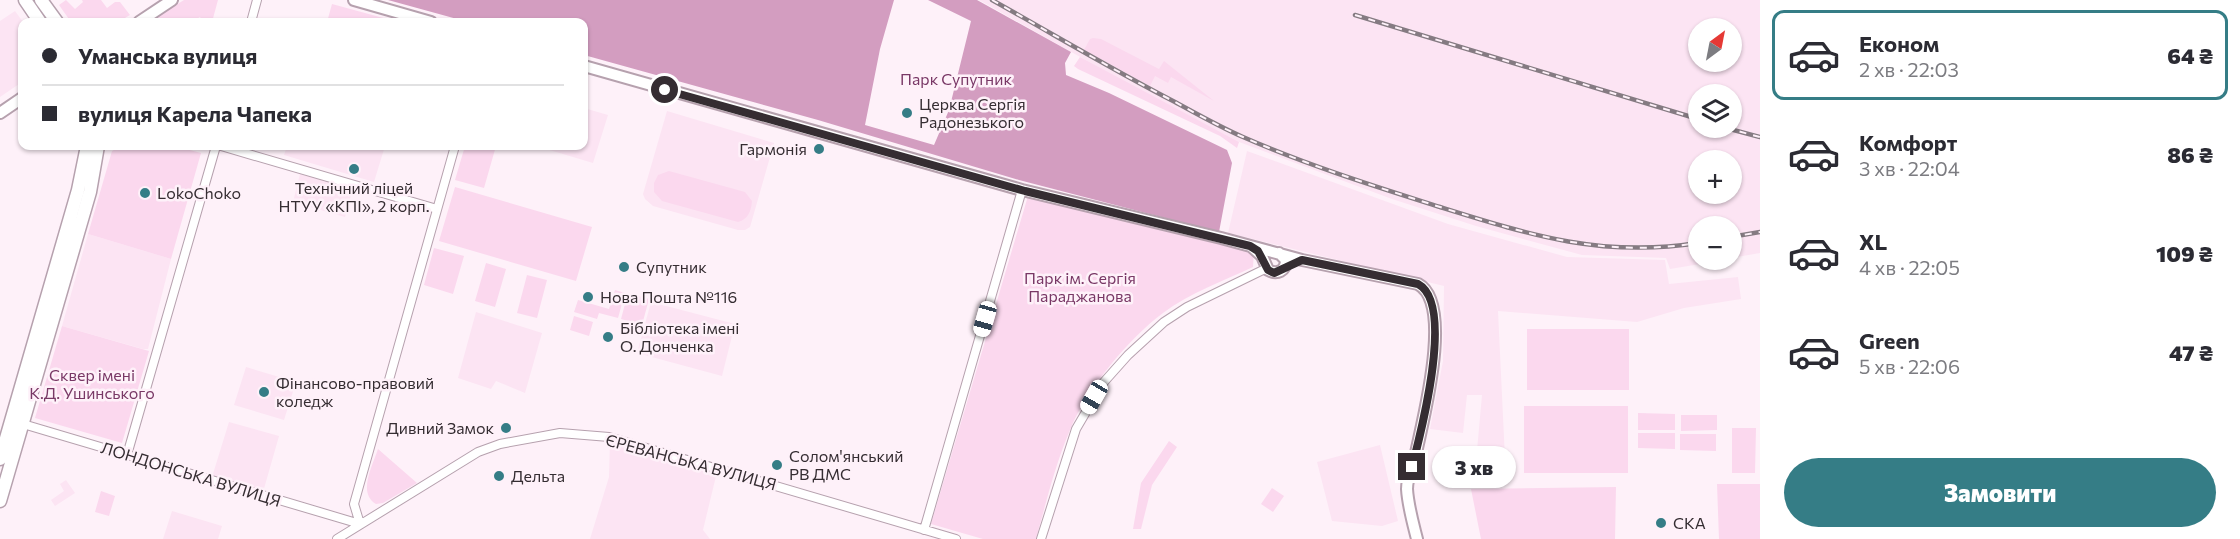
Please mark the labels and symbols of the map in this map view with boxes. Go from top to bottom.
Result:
north arrow [1688,18,1742,72]
park label: Парк Супутник [900,69,1012,88]
route start [651,76,678,103]
place label: Церква Сергія Радонезького [919,94,1026,131]
marker: Церква Сергія Радонезького [900,106,914,120]
place label: Гармонія [739,139,807,158]
marker: Гармонія [812,142,826,156]
marker: Технічний ліцей НТУУ «КПІ», 2 корп. [347,162,361,176]
place label: Технічний ліцей НТУУ «КПІ», 2 корп. [279,178,429,215]
place label: LokoChoko [157,183,241,202]
marker: LokoChoko [138,186,152,200]
place label: Супутник [636,257,707,276]
marker: Супутник [617,260,631,274]
park label: Парк ім. Сергія Параджанова [1024,268,1136,305]
place label: Нова Пошта №116 [600,287,737,306]
marker: Нова Пошта №116 [581,290,595,304]
car [971,299,999,339]
place label: Бібліотека імені О. Донченка [620,318,739,355]
marker: Бібліотека імені О. Донченка [601,330,615,344]
park label: Сквер імені К.Д. Ушинського [29,365,155,402]
place label: Фінансово-правовий коледж [276,373,434,410]
car [1077,377,1111,417]
marker: Фінансово-правовий коледж [257,385,271,399]
place label: Дивний Замок [386,418,494,437]
marker: Дивний Замок [499,421,513,435]
street label: ЄРЕВАНСЬКА ВУЛИЦЯ [604,430,779,493]
street label: ЛОНДОНСЬКА ВУЛИЦЯ [99,437,283,510]
place label: Солом'янський РВ ДМС [789,446,903,483]
callout: 3 хв [1433,446,1517,488]
route end [1398,453,1425,480]
marker: Солом'янський РВ ДМС [770,458,784,472]
place label: Дельта [511,466,565,485]
marker: Дельта [492,469,506,483]
place label: СКА [1673,513,1706,532]
marker: СКА [1654,516,1668,530]

